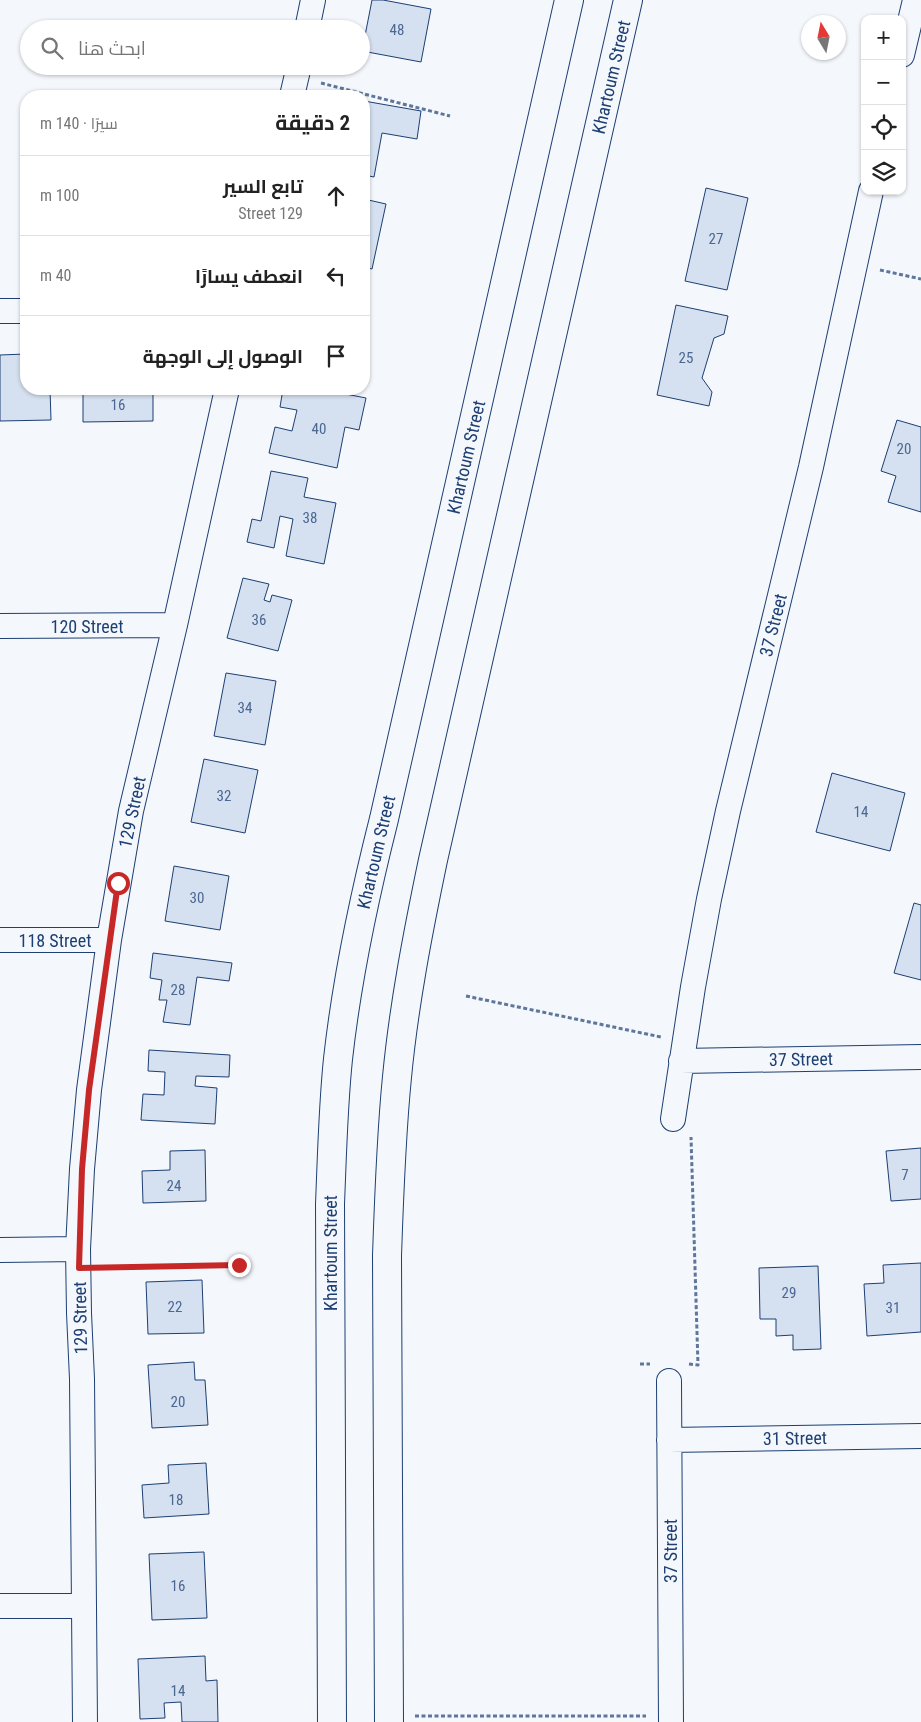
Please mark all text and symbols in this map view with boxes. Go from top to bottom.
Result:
north arrow [801,15,846,60]
map controls [861,15,906,195]
button: + [861,15,906,60]
street label: Khartoum Street [588,18,634,136]
search box [20,20,370,75]
house number: 48 [390,21,404,39]
icon: search [38,34,66,62]
text: ابحث هنا [78,37,146,60]
button: − [861,60,906,105]
button: locate [861,105,906,150]
text: 2 دقيقة [275,111,350,135]
text: سيرًا · 140 m [40,114,118,133]
button: layers [861,150,906,195]
text: تابع السير [223,175,303,198]
icon: ahead [322,182,350,210]
text: 100 m [40,186,79,205]
text: 129 Street [238,204,303,223]
house number: 27 [709,230,723,248]
icon: left [322,262,350,290]
text: انعطف يسارًا [195,265,303,288]
text: 40 m [40,266,72,285]
icon: arrive [322,342,350,370]
text: الوصول إلى الوجهة [143,345,303,368]
house number: 25 [679,349,693,367]
house number: 16 [111,396,125,414]
street label: Khartoum Street [443,398,489,516]
house number: 40 [312,420,326,438]
house number: 20 [897,440,911,458]
house number: 38 [303,509,317,527]
street label: 37 Street [755,591,791,659]
house number: 36 [252,611,266,629]
street label: 120 Street [51,616,123,637]
house number: 34 [238,699,252,717]
street label: 129 Street [114,774,150,850]
house number: 32 [217,787,231,805]
street label: Khartoum Street [353,793,399,911]
house number: 14 [854,803,868,821]
route start [107,872,130,895]
house number: 30 [190,889,204,907]
street label: 118 Street [19,930,91,951]
house number: 28 [171,981,185,999]
street label: 37 Street [769,1048,833,1070]
house number: 7 [901,1166,909,1184]
house number: 24 [167,1177,181,1195]
street label: Khartoum Street [320,1195,341,1311]
route end [228,1254,251,1277]
street label: 129 Street [69,1281,91,1355]
house number: 29 [782,1284,796,1302]
house number: 22 [168,1298,182,1316]
house number: 31 [886,1299,900,1317]
house number: 20 [171,1393,185,1411]
street label: 31 Street [763,1427,827,1449]
house number: 18 [169,1491,183,1509]
street label: 37 Street [660,1519,681,1583]
house number: 16 [171,1577,185,1595]
house number: 14 [171,1682,185,1700]

